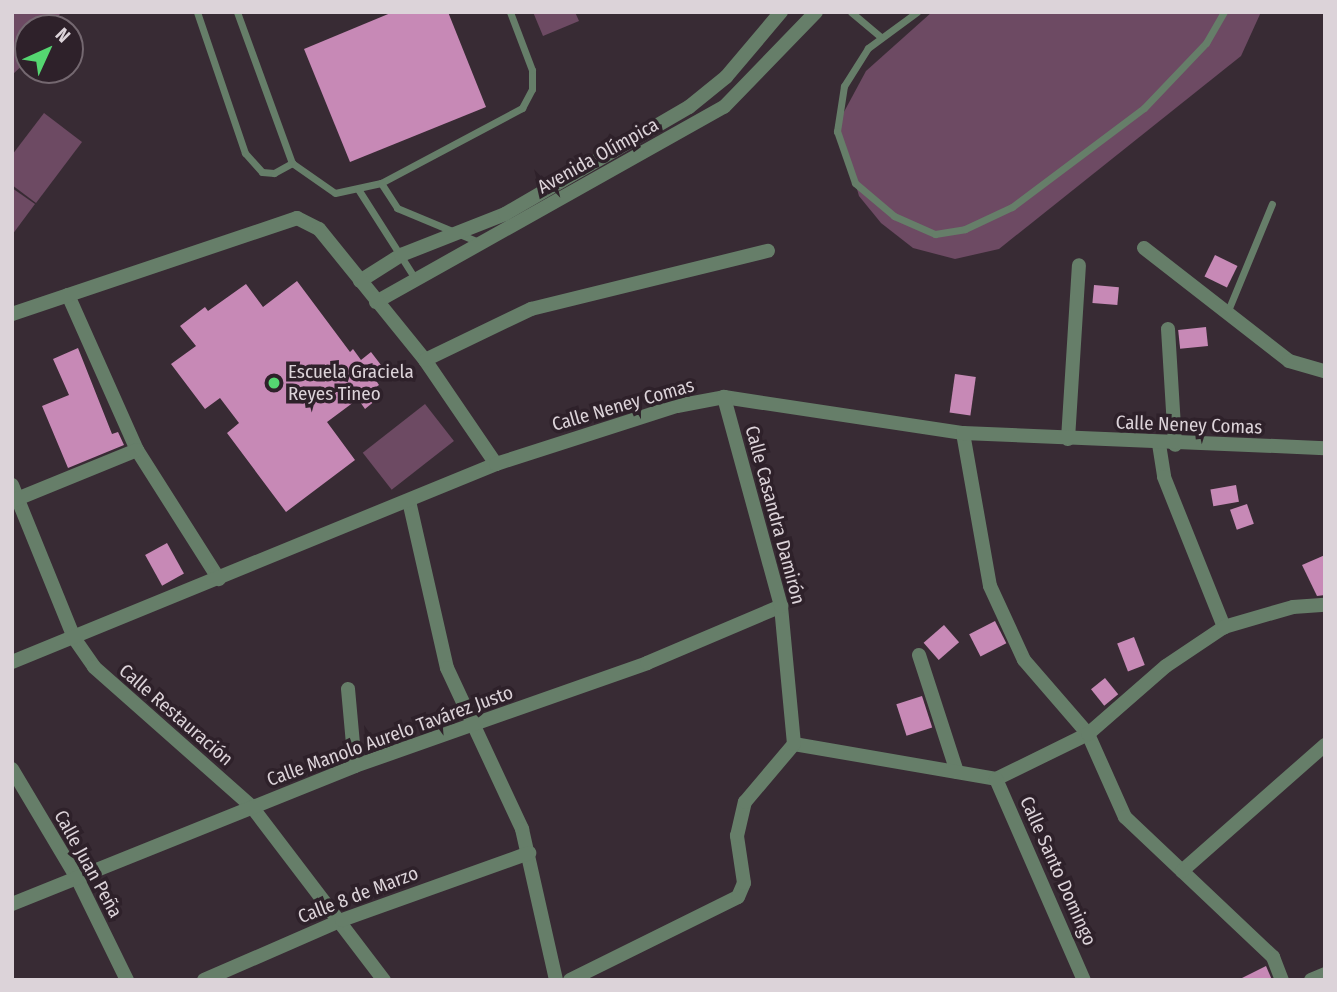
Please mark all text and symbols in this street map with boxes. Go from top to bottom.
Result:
north arrow [14,14,84,84]
text: N [51,23,75,47]
street label: Avenida Olímpica [533,113,663,199]
place label: Escuela Graciela Reyes Tineo [288,361,414,405]
street label: Calle Neney Comas [549,374,697,436]
marker: Escuela Graciela Reyes Tineo [266,375,282,391]
street label: Calle Neney Comas [1115,411,1263,439]
street label: Calle Casandra Damirón [740,423,810,607]
street label: Calle Restauración [114,659,238,771]
street label: Calle Manolo Aurelo Tavárez Justo [264,681,516,791]
street label: Calle Santo Domingo [1015,793,1101,949]
street label: Calle Juan Peña [49,806,127,922]
street label: Calle 8 de Marzo [295,862,421,928]

